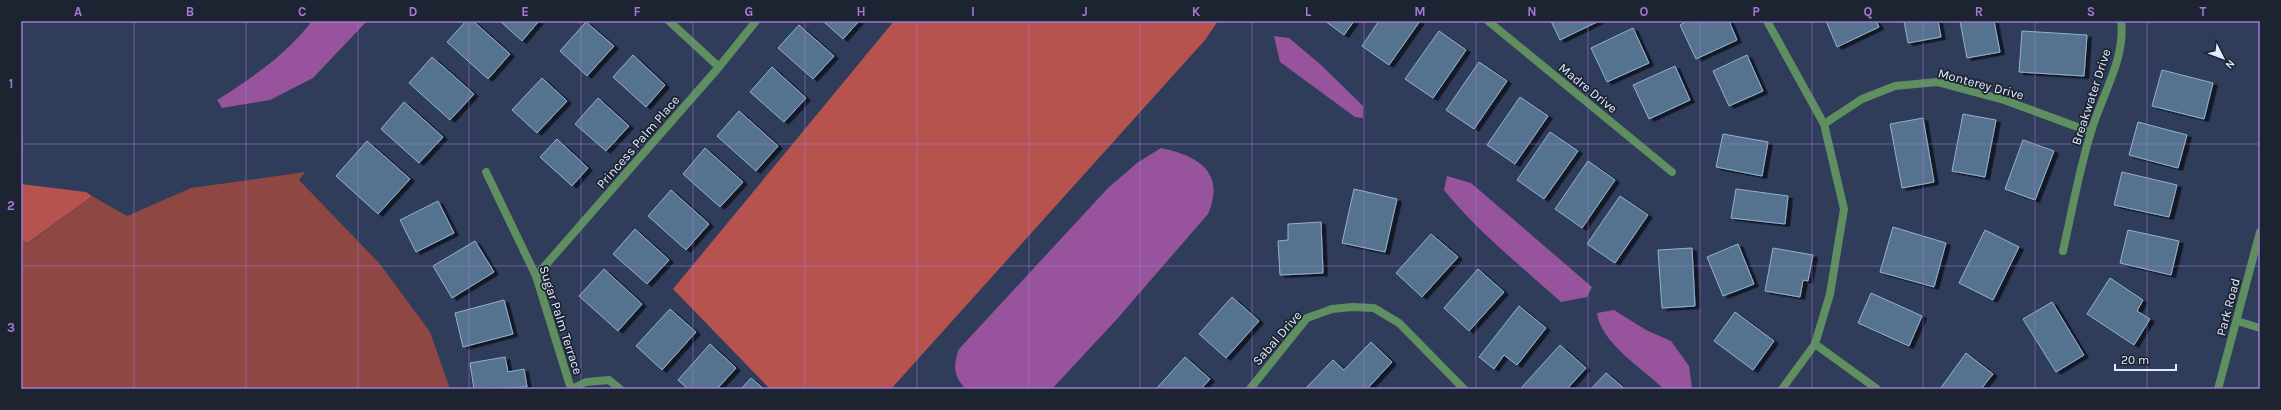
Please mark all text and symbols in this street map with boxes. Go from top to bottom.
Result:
text: A [74,4,82,19]
text: B [186,4,194,19]
text: C [298,4,306,19]
text: D [409,4,418,19]
text: E [521,4,529,19]
text: F [633,4,641,19]
text: G [745,4,753,19]
text: H [856,4,866,19]
text: I [971,4,975,19]
text: J [1082,4,1088,19]
text: K [1192,4,1201,19]
text: L [1305,4,1312,19]
text: M [1414,4,1426,19]
text: N [1527,4,1537,19]
text: O [1640,4,1649,19]
text: P [1752,4,1760,19]
text: Q [1864,4,1873,19]
text: R [1975,4,1983,19]
text: S [2087,4,2095,19]
text: T [2200,4,2207,19]
north arrow [2203,38,2243,78]
street label: Breakwater Drive [2068,47,2114,147]
text: N [2223,57,2238,72]
street label: Madre Drive [1556,60,1620,116]
street label: Monterey Drive [1936,65,2026,103]
text: 1 [9,76,13,91]
street label: Princess Palm Place [594,92,683,192]
text: 2 [7,198,15,213]
street label: Sugar Palm Terrace [536,264,586,377]
street label: Park Road [2213,276,2243,338]
street label: Sabal Drive [1249,308,1305,368]
text: 3 [7,320,15,335]
scale bar [2115,346,2176,372]
text: 20 m [2121,353,2149,367]

